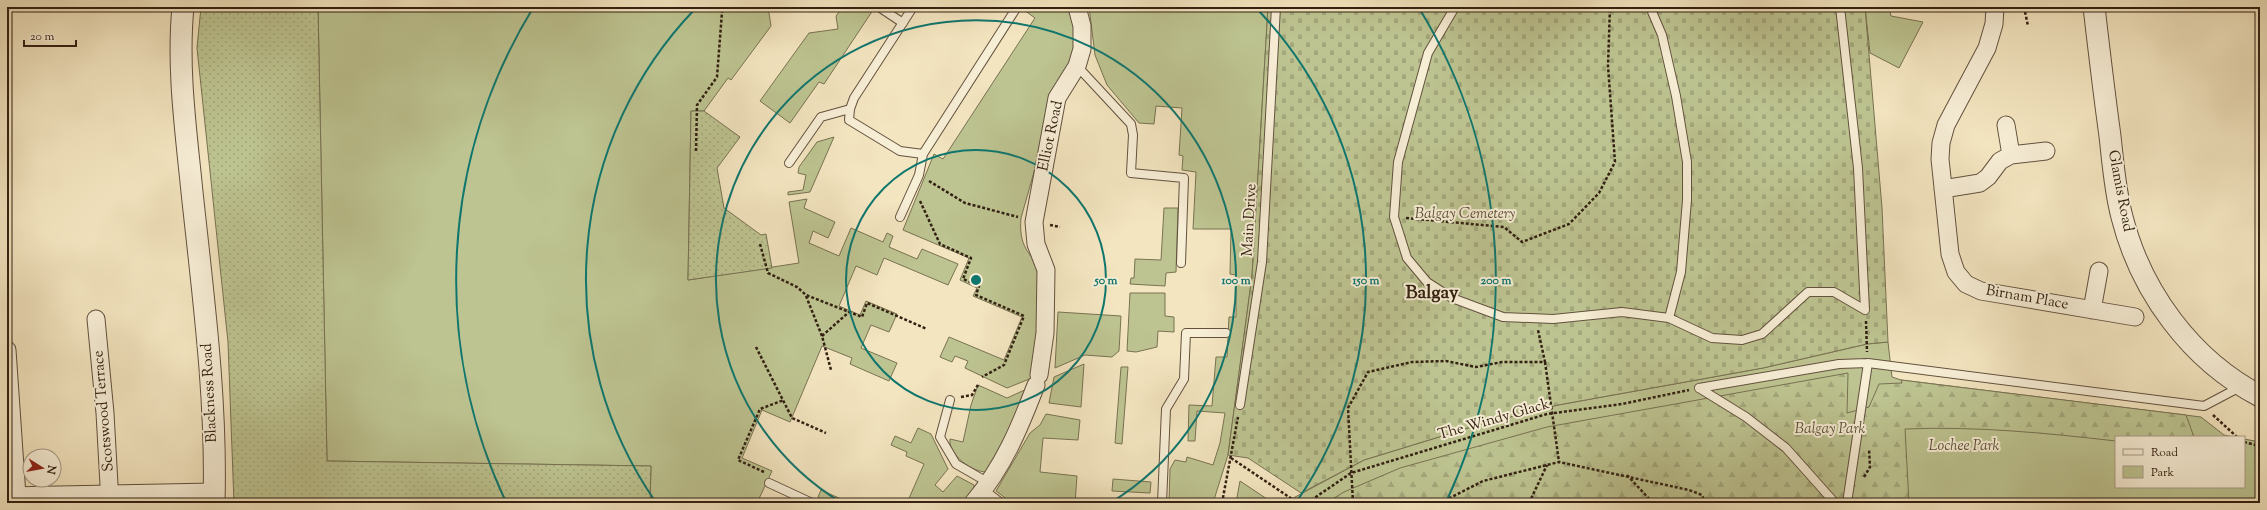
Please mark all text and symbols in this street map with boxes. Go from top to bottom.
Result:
scale bar [24,22,76,48]
text: 20 m [30,28,55,46]
street label: Elliot Road [1033,98,1069,173]
street label: Glamis Road [2102,148,2138,234]
street label: Main Drive [1238,183,1262,257]
park label: Balgay Cemetery [1415,204,1515,225]
text: 50 m [1094,272,1118,290]
text: 100 m [1220,272,1251,290]
text: 150 m [1351,272,1380,290]
text: 200 m [1481,272,1511,290]
centre of rings [969,273,983,287]
district label: Balgay [1405,280,1459,307]
street label: Birnam Place [1984,280,2070,316]
street label: Blackness Road [197,342,223,443]
street label: Scotswood Terrace [88,349,120,473]
street label: The Windy Glack [1436,394,1552,446]
park label: Balgay Park [1795,419,1865,440]
park label: Lochee Park [1929,436,2000,457]
legend [2115,436,2245,488]
text: Road [2151,444,2178,462]
north arrow [22,448,62,488]
text: N [42,463,60,476]
text: Park [2151,464,2174,482]

